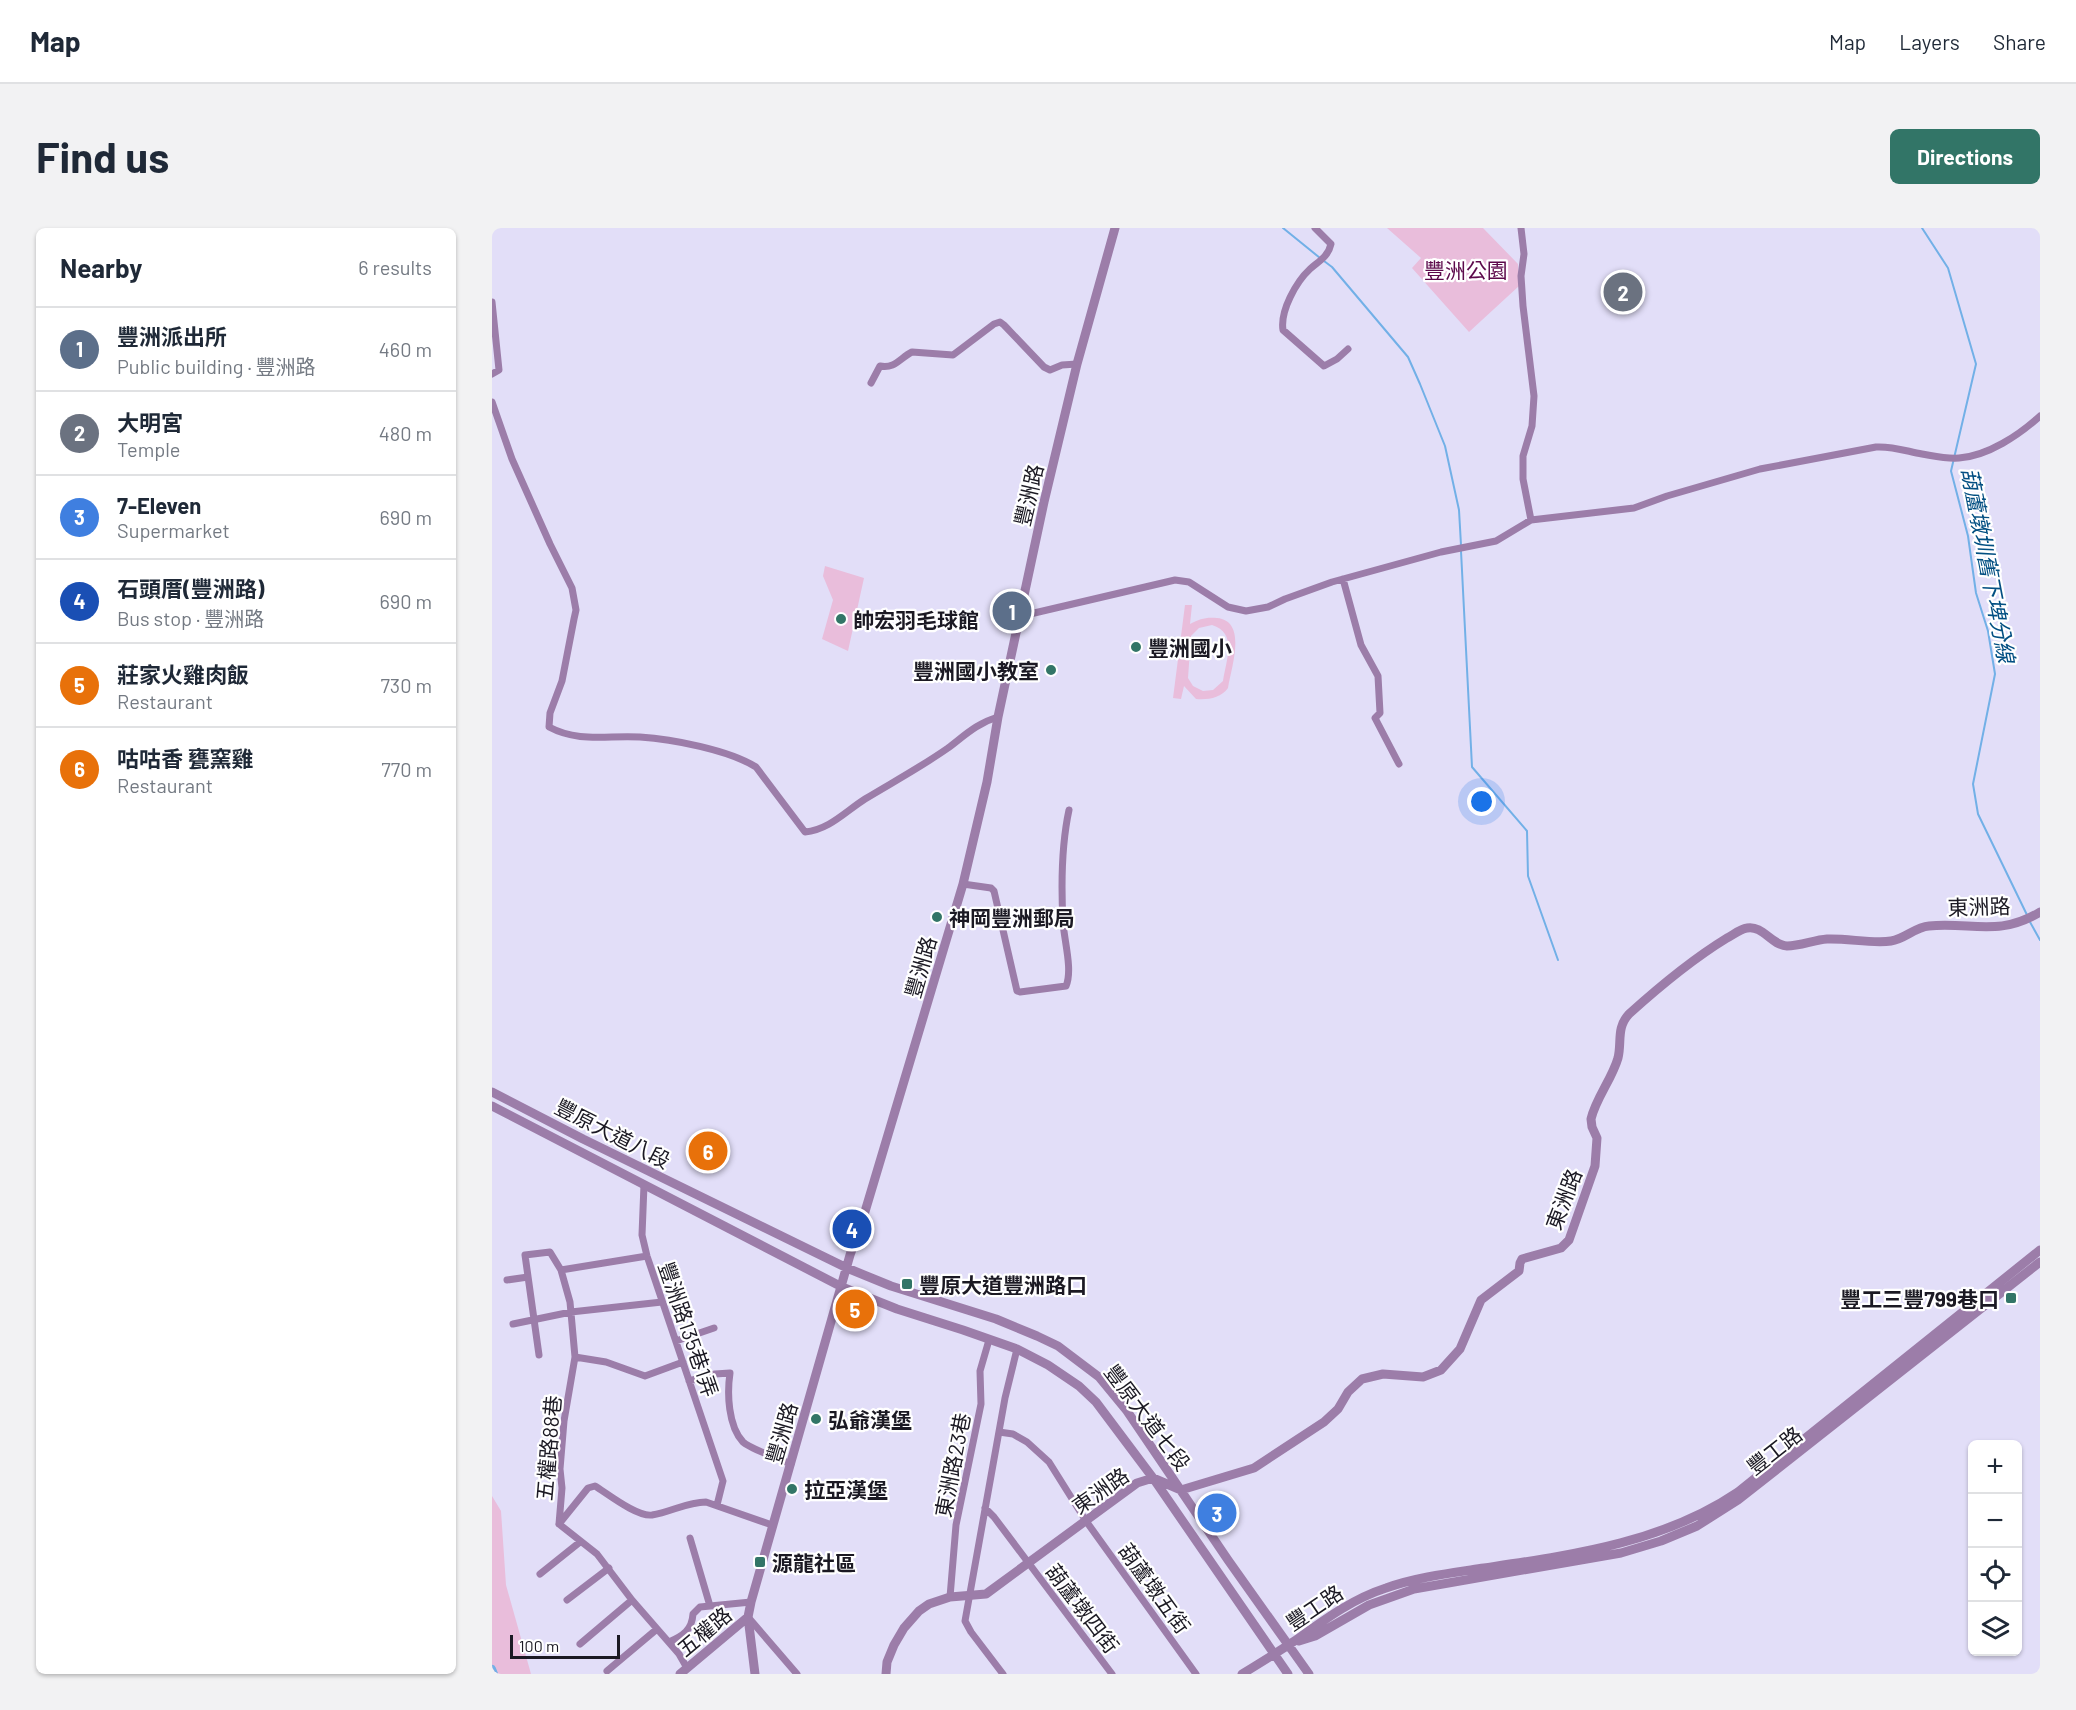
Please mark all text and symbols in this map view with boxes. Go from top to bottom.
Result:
text: Map [30,24,81,58]
text: Map [1829,29,1866,54]
text: Layers [1899,29,1960,54]
text: Share [1993,29,2046,54]
button: Directions [1890,129,2040,184]
text: Find us [36,131,169,181]
text: Nearby [60,252,142,283]
text: 6 results [358,255,432,279]
park label: 豐洲公園 [1424,257,1508,282]
pin: 2 [1604,270,1642,314]
text: 豐洲派出所 [117,323,227,349]
text: 1 [76,337,83,361]
text: 460 m [379,337,432,361]
text: Public building · 豐洲路 [117,354,316,378]
text: 大明宮 [117,409,183,435]
text: 2 [74,421,85,445]
text: 480 m [379,421,432,445]
text: Temple [117,437,180,461]
street label: 豐洲路 [1009,461,1047,529]
water label: 葫蘆墩圳舊下埤分線 [1957,465,2021,668]
text: 7-Eleven [117,492,201,518]
text: 3 [74,505,85,529]
text: 690 m [379,505,432,529]
text: Supermarket [117,518,230,542]
text: 石頭厝(豐洲路) [117,575,264,601]
pin: 1 [992,588,1032,634]
text: 4 [73,589,86,613]
text: 690 m [379,589,432,613]
text: Bus stop · 豐洲路 [117,606,264,630]
place label: 帥宏羽毛球館 [853,607,979,632]
marker: 帥宏羽毛球館 [834,612,848,626]
place label: 豐洲國小 [1148,635,1232,660]
marker: 豐洲國小 [1129,640,1143,654]
place label: 豐洲國小教室 [913,658,1039,683]
text: 莊家火雞肉飯 [117,661,249,687]
marker: 豐洲國小教室 [1044,663,1058,677]
text: 5 [74,673,85,697]
text: 730 m [380,673,432,697]
text: Restaurant [117,689,213,713]
text: 咕咕香 甕窯雞 [117,745,253,771]
text: 6 [74,757,85,781]
text: 770 m [381,757,432,781]
text: Restaurant [117,773,213,797]
your location [1467,787,1496,816]
street label: 東洲路 [1947,892,2011,920]
place label: 神岡豐洲郵局 [949,905,1075,930]
marker: 神岡豐洲郵局 [930,910,944,924]
street label: 豐洲路 [899,933,941,1001]
street label: 豐原大道八段 [551,1093,675,1173]
pin: 6 [688,1128,728,1174]
street label: 東洲路 [1540,1165,1586,1233]
pin: 4 [832,1206,872,1252]
street label: 豐洲路135巷1弄 [654,1258,724,1400]
place label: 豐原大道豐洲路口 [919,1272,1087,1297]
marker: 豐原大道豐洲路口 [900,1277,914,1291]
pin: 5 [836,1286,874,1332]
place label: 豐工三豐799巷口 [1840,1286,1999,1311]
marker: 豐工三豐799巷口 [2004,1291,2018,1305]
street label: 豐原大道七段 [1100,1359,1196,1475]
street label: 五權路88巷 [531,1394,565,1502]
street label: 豐洲路 [760,1399,802,1467]
place label: 弘爺漢堡 [828,1407,912,1432]
street label: 東洲路23巷 [930,1411,974,1519]
marker: 弘爺漢堡 [809,1412,823,1426]
street label: 豐工路 [1741,1421,1807,1479]
map controls [1968,1440,2022,1656]
button: + [1968,1440,2022,1494]
street label: 東洲路 [1067,1462,1133,1518]
place label: 拉亞漢堡 [804,1477,888,1502]
marker: 拉亞漢堡 [785,1482,799,1496]
pin: 3 [1198,1490,1236,1536]
button: − [1968,1494,2022,1548]
street label: 葫蘆墩五街 [1114,1538,1196,1638]
button: locate [1968,1548,2022,1602]
place label: 源龍社區 [772,1550,856,1575]
marker: 源龍社區 [753,1555,767,1569]
street label: 葫蘆墩四街 [1041,1559,1125,1657]
street label: 豐工路 [1281,1579,1347,1635]
street label: 五權路 [672,1601,736,1661]
button: layers [1968,1602,2022,1656]
scale bar [510,1632,620,1660]
text: 100 m [519,1636,559,1655]

